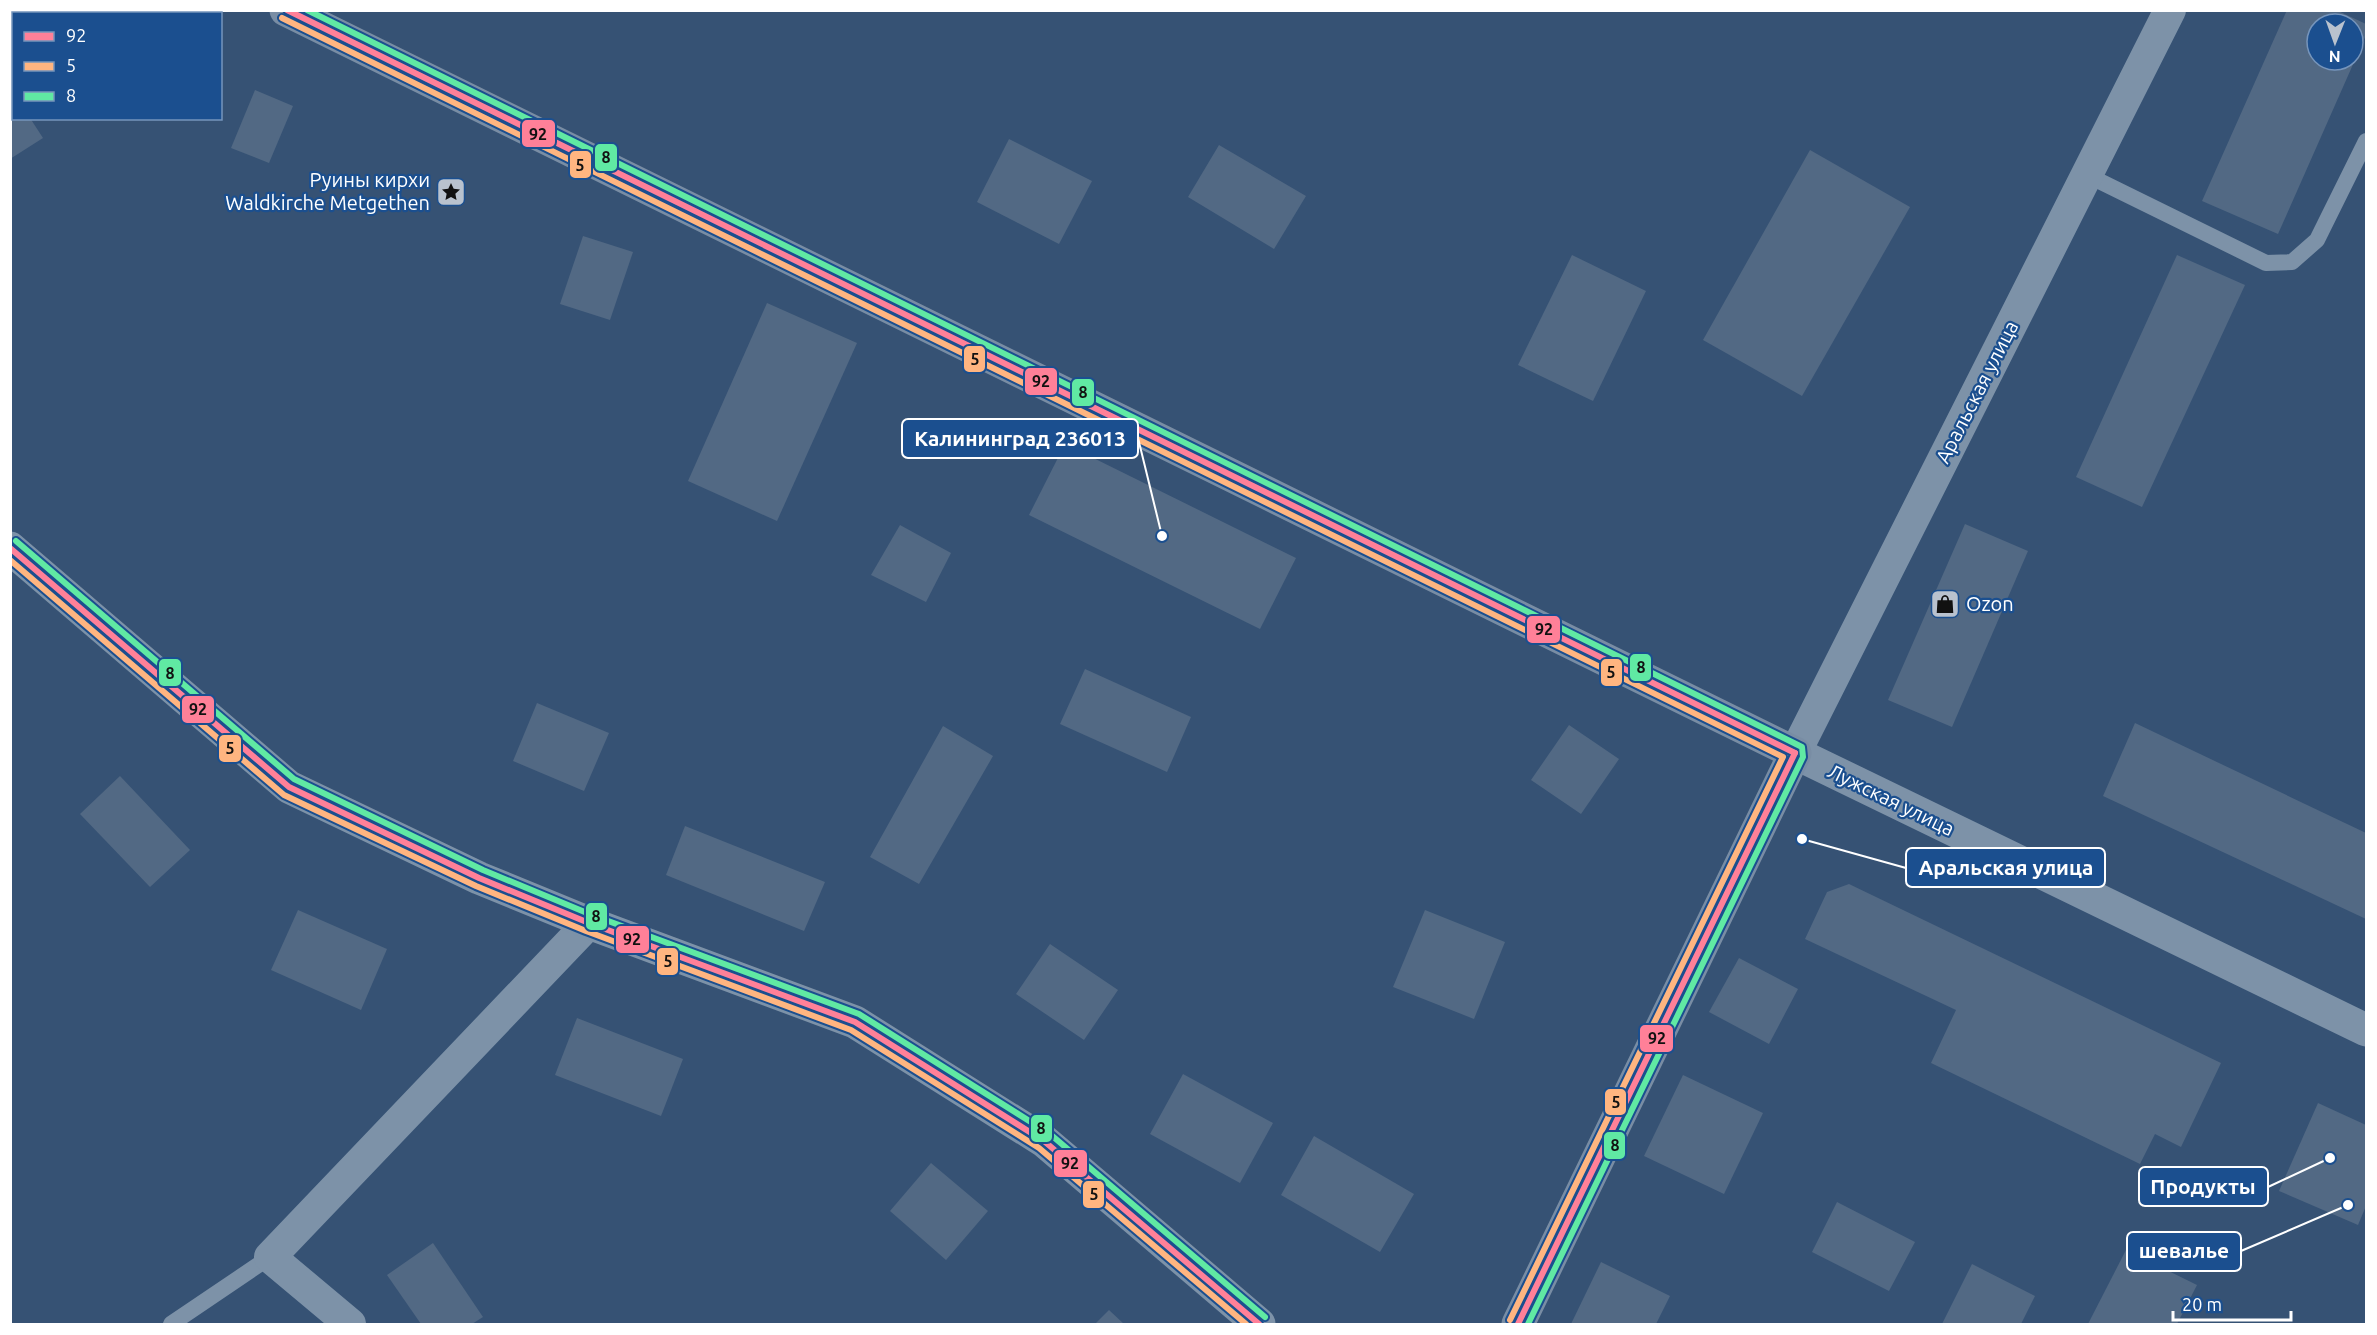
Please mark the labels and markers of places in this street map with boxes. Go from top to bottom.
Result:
place label: Руины кирхи Waldkirche Metgethen [225,168,430,214]
place icon: Руины кирхи Waldkirche Metgethen [435,176,467,208]
callout: Калининград 236013 [902,419,1138,458]
shop icon: Ozon [1929,588,1961,620]
place label: Ozon [1966,592,2014,615]
callout: Аральская улица [1906,848,2105,887]
callout: Продукты [2139,1167,2268,1206]
callout: шевалье [2127,1232,2241,1271]

